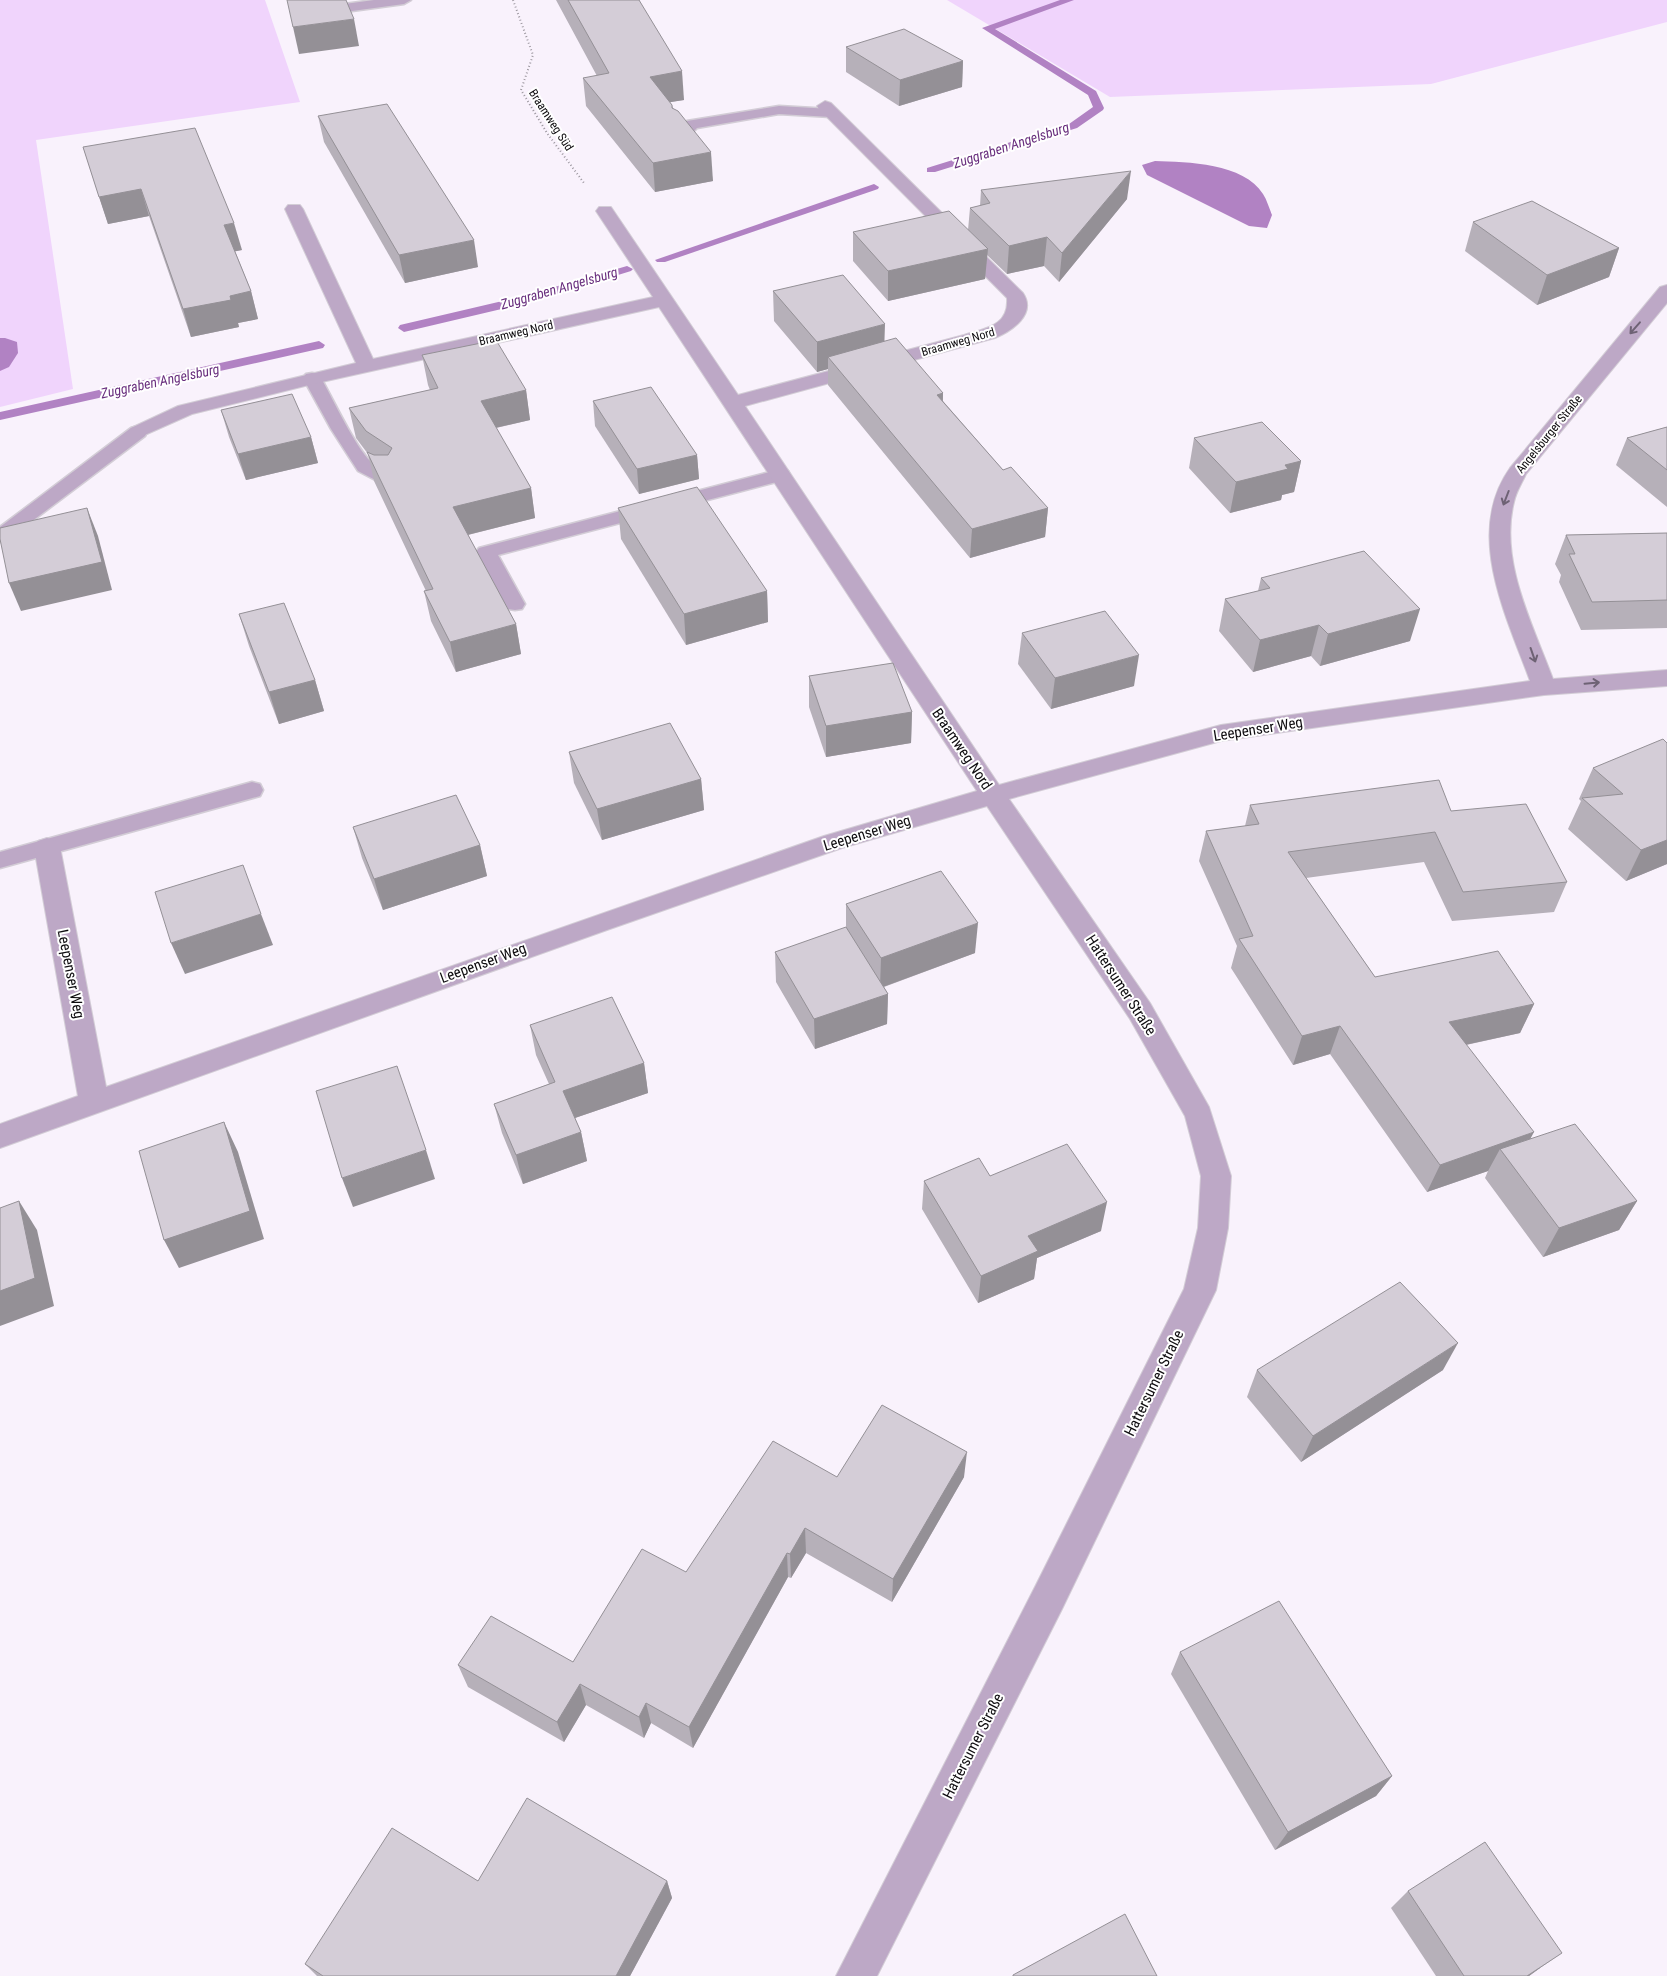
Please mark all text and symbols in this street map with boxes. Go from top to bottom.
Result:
street label: Braamweg Süd [526,87,576,153]
water label: Zuggraben Angelsburg [950,119,1071,172]
water label: Zuggraben Angelsburg [498,264,620,313]
street label: Braamweg Nord [478,318,554,348]
one-way arrow [1630,321,1641,334]
street label: Braamweg Nord [920,325,996,359]
water label: Zuggraben Angelsburg [98,361,221,402]
street label: Angelsburger Straße [1513,392,1585,476]
one-way arrow [1500,490,1510,505]
one-way arrow [1528,646,1538,662]
one-way arrow [1584,679,1600,688]
street label: Braamweg Nord [928,705,996,793]
street label: Leepenser Weg [1212,713,1304,745]
street label: Leepenser Weg [821,811,913,855]
street label: Leepenser Weg [54,928,88,1020]
street label: Hattersumer Straße [1082,931,1160,1039]
street label: Leepenser Weg [437,939,529,987]
street label: Hattersumer Straße [1120,1327,1188,1439]
street label: Hattersumer Straße [939,1690,1007,1802]

